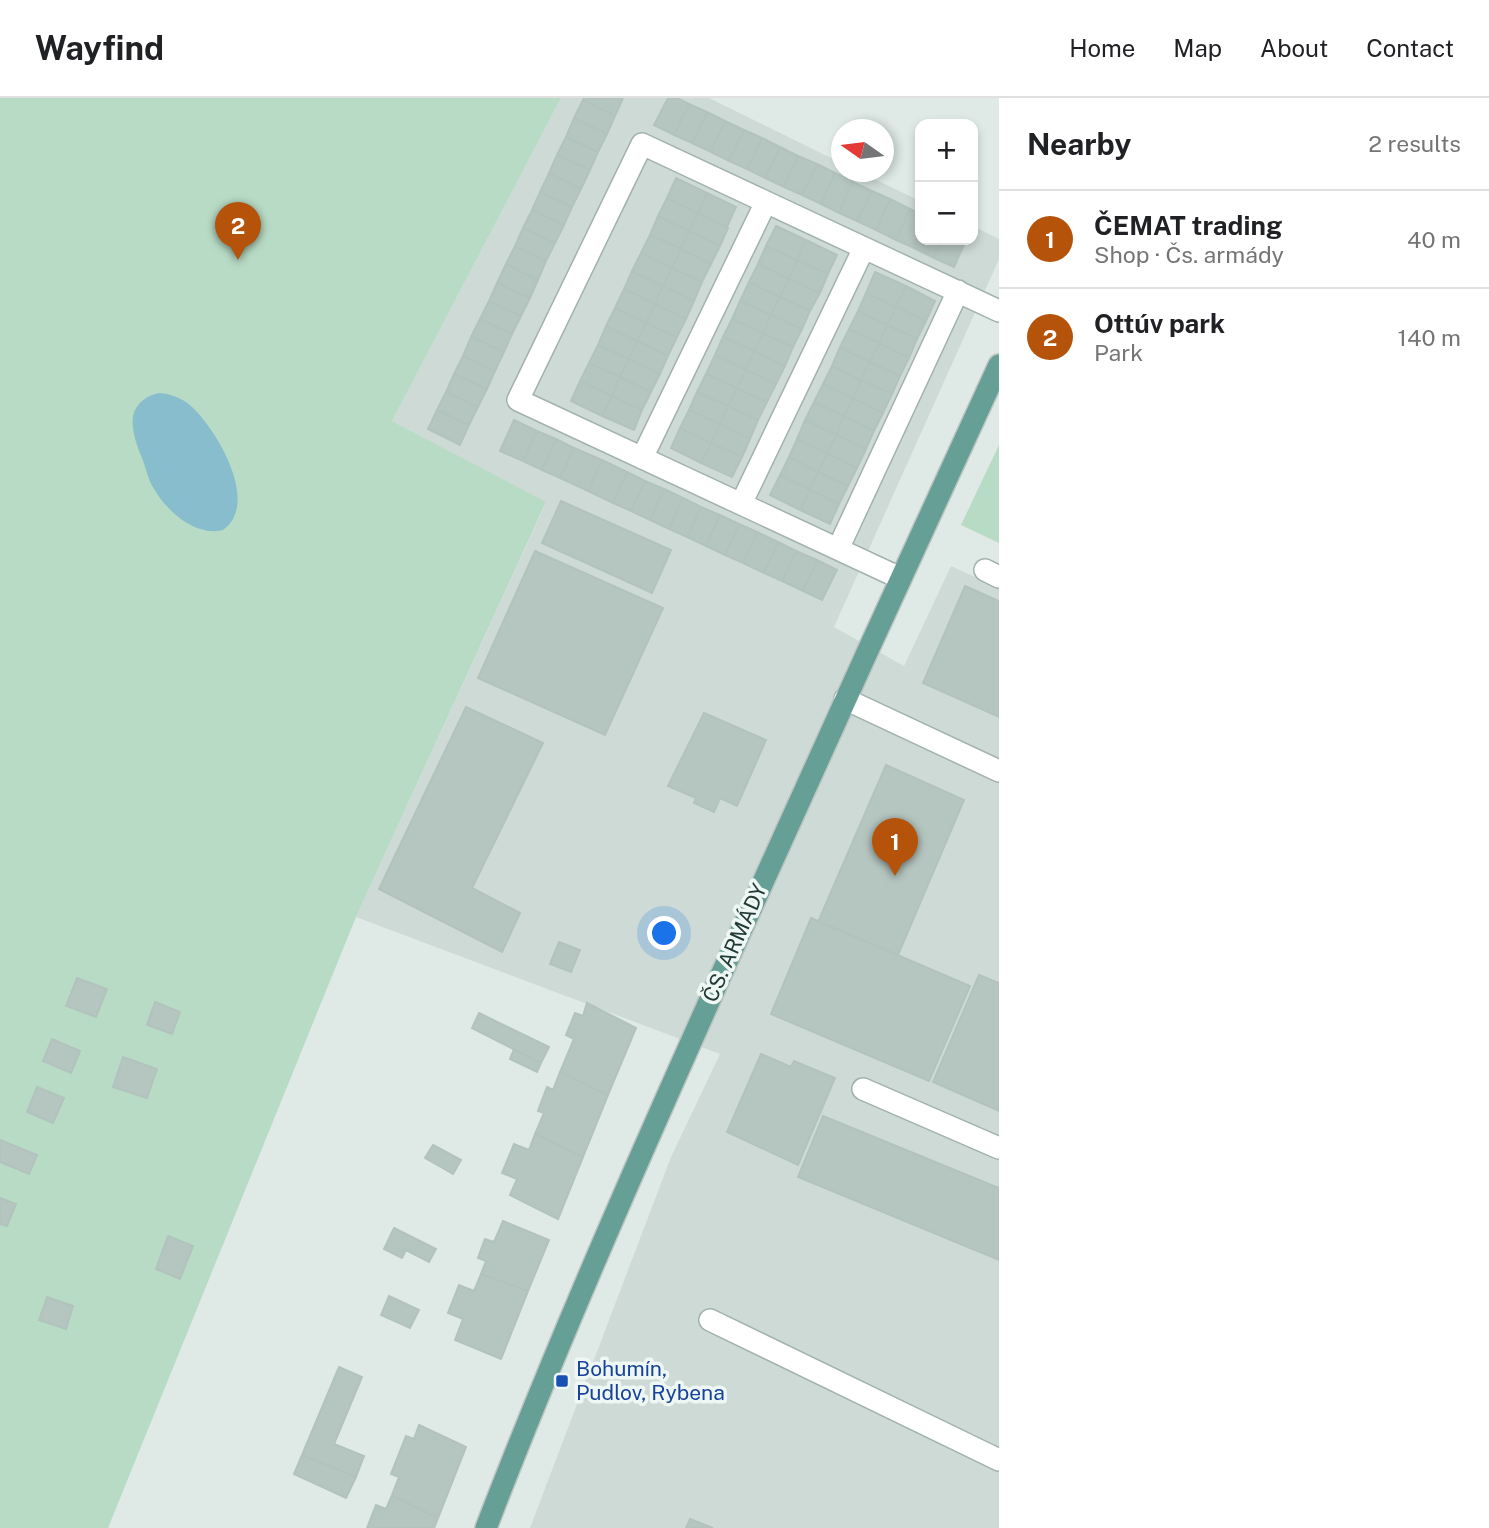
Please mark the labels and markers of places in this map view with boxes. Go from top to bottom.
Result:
pin: 2 [215,202,261,260]
pin: 1 [872,818,918,876]
place label: Bohumín, Pudlov, Rybena [576,1356,725,1405]
marker: Bohumín, Pudlov, Rybena [554,1373,570,1389]

